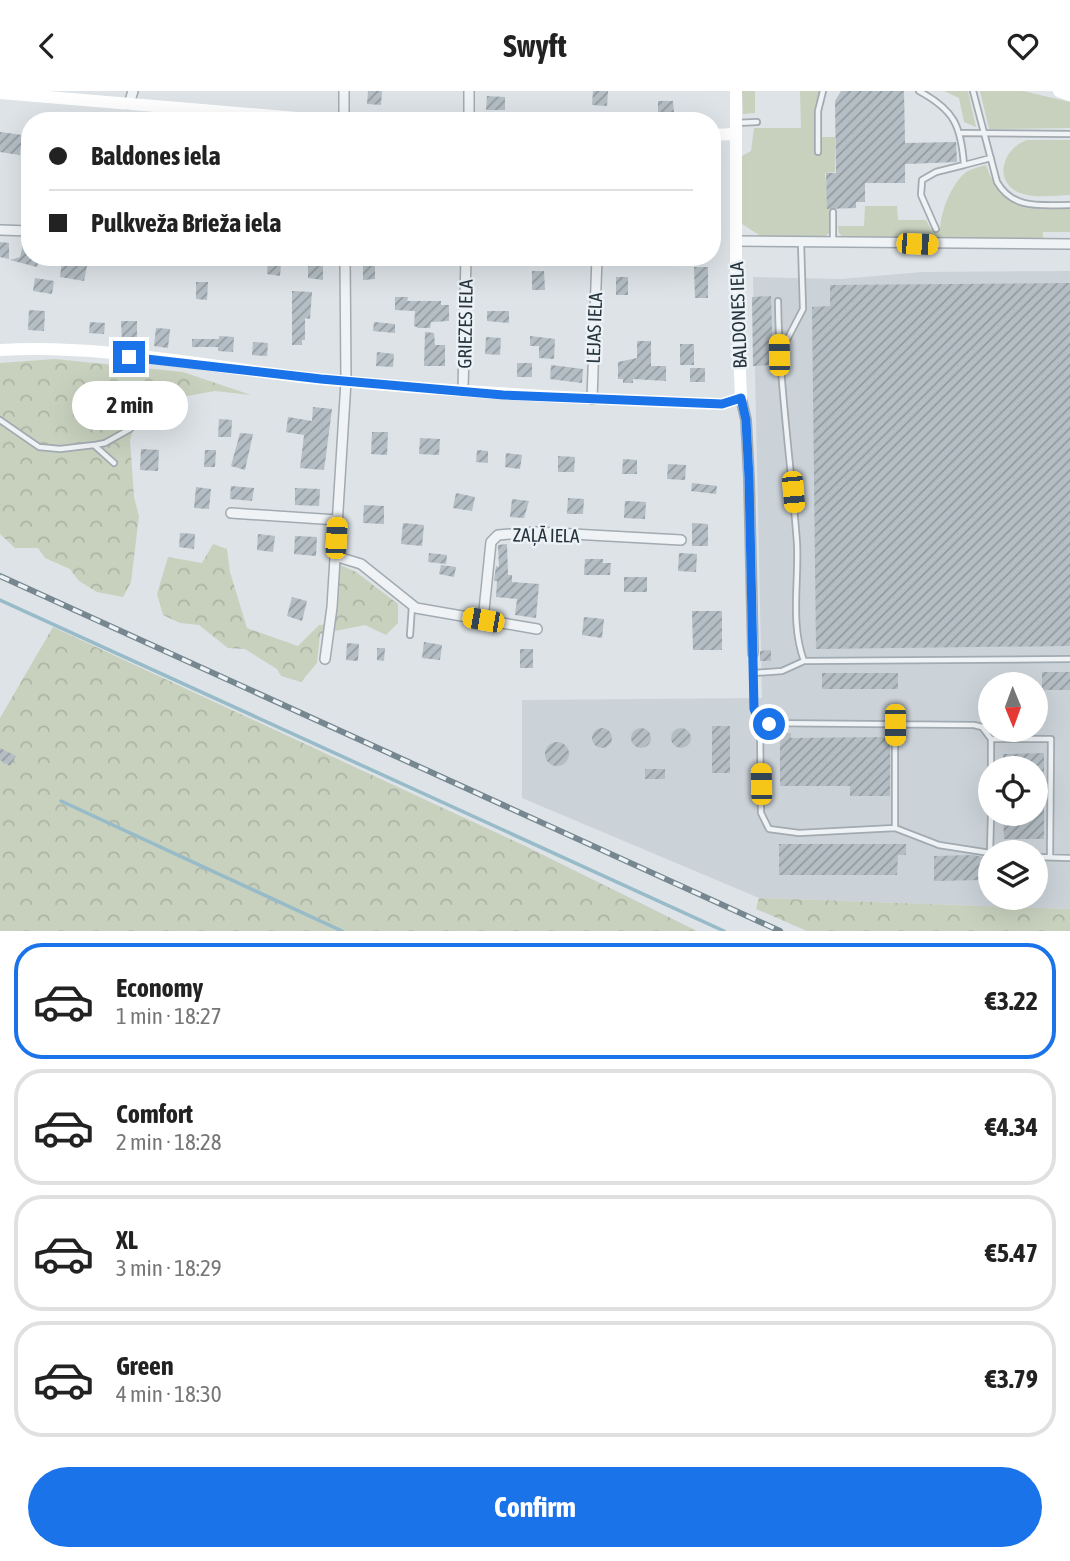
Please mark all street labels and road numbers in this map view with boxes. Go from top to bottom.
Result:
street label: BALDONES IELA [725,261,751,369]
street label: GRIEZES IELA [453,278,477,369]
street label: LEJAS IELA [582,291,606,364]
street label: ZAĻĀ IELA [512,523,580,547]

